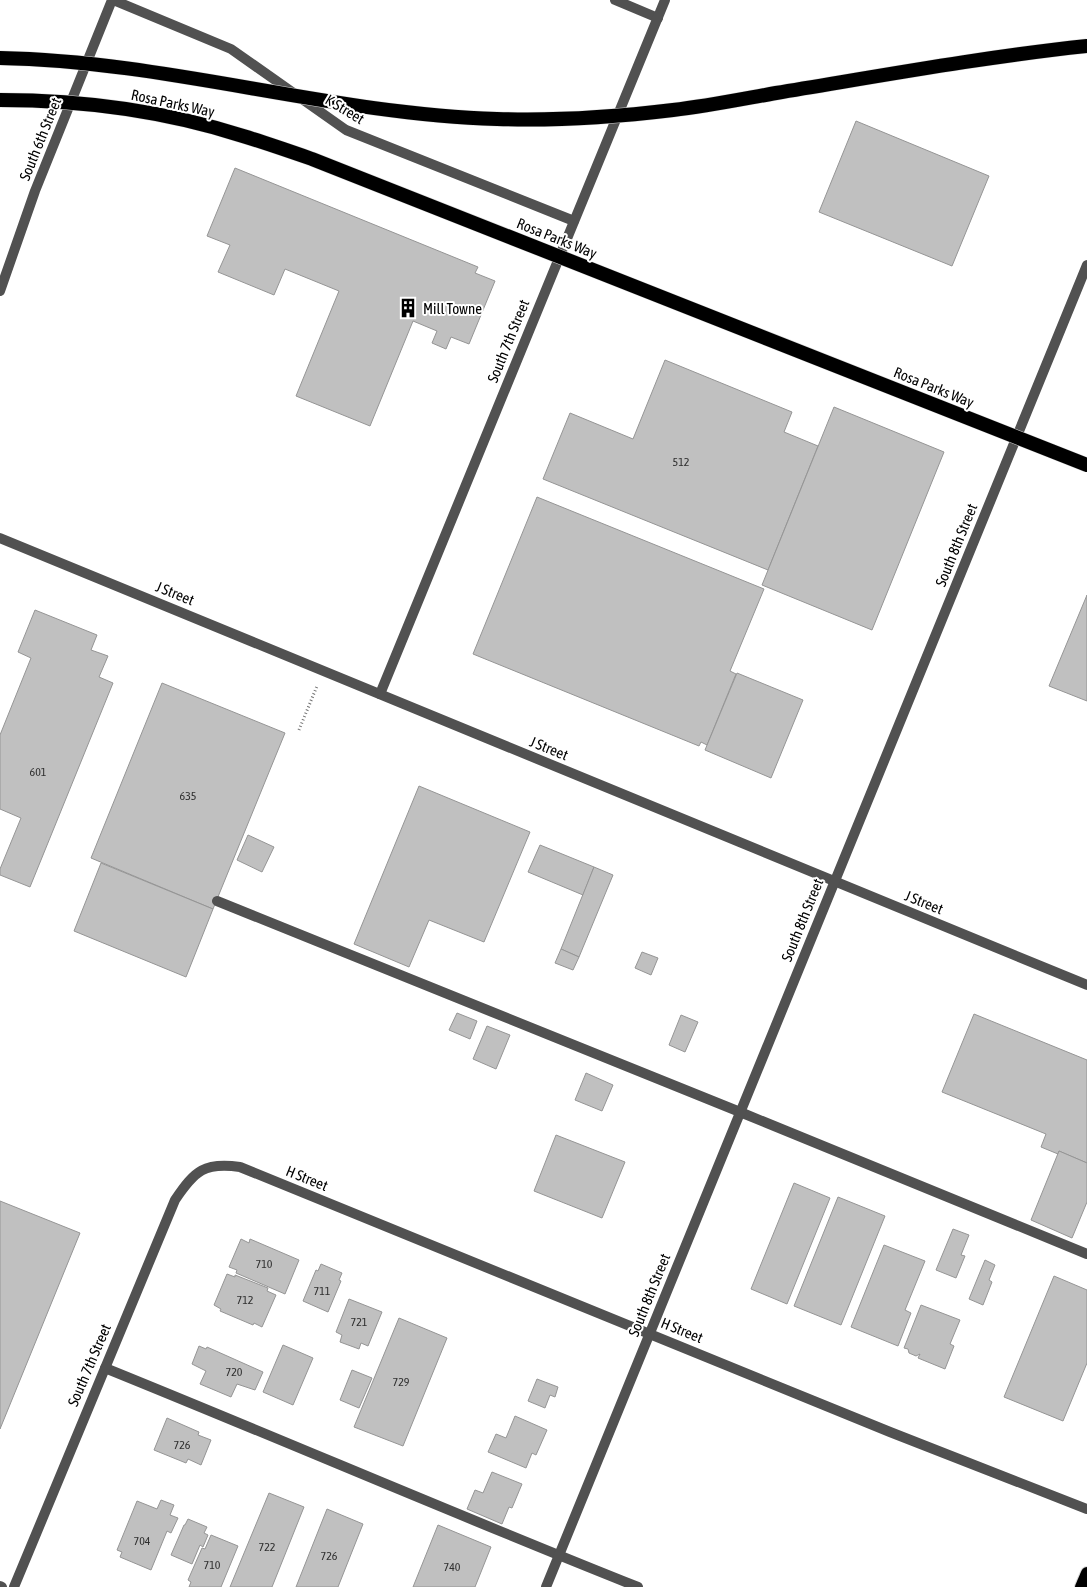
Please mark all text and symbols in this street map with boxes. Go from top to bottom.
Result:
street label: Rosa Parks Way [130,86,216,120]
street label: K Street [322,91,368,127]
street label: South 6th Street [16,95,64,183]
street label: Rosa Parks Way [514,214,600,262]
building icon: Mill Towne [397,297,419,319]
street label: South 7th Street [484,297,532,385]
place label: Mill Towne [423,300,482,317]
street label: Rosa Parks Way [891,363,977,411]
house number: 512 [673,455,689,469]
street label: South 8th Street [932,501,980,589]
street label: J Street [153,578,197,608]
street label: J Street [527,733,571,763]
house number: 601 [30,765,47,779]
house number: 635 [180,789,196,803]
street label: South 8th Street [778,876,826,964]
street label: J Street [902,887,946,917]
street label: H Street [284,1162,330,1194]
street label: South 8th Street [625,1251,673,1339]
house number: 710 [256,1257,273,1271]
house number: 711 [314,1284,331,1298]
house number: 712 [237,1293,253,1307]
street label: H Street [659,1314,705,1346]
house number: 721 [351,1315,368,1329]
street label: South 7th Street [64,1321,114,1409]
house number: 720 [226,1365,243,1379]
house number: 729 [393,1375,410,1389]
house number: 726 [174,1438,191,1452]
house number: 704 [134,1534,151,1548]
house number: 722 [259,1540,275,1554]
house number: 726 [321,1549,338,1563]
house number: 710 [204,1558,221,1572]
house number: 740 [444,1560,461,1574]

